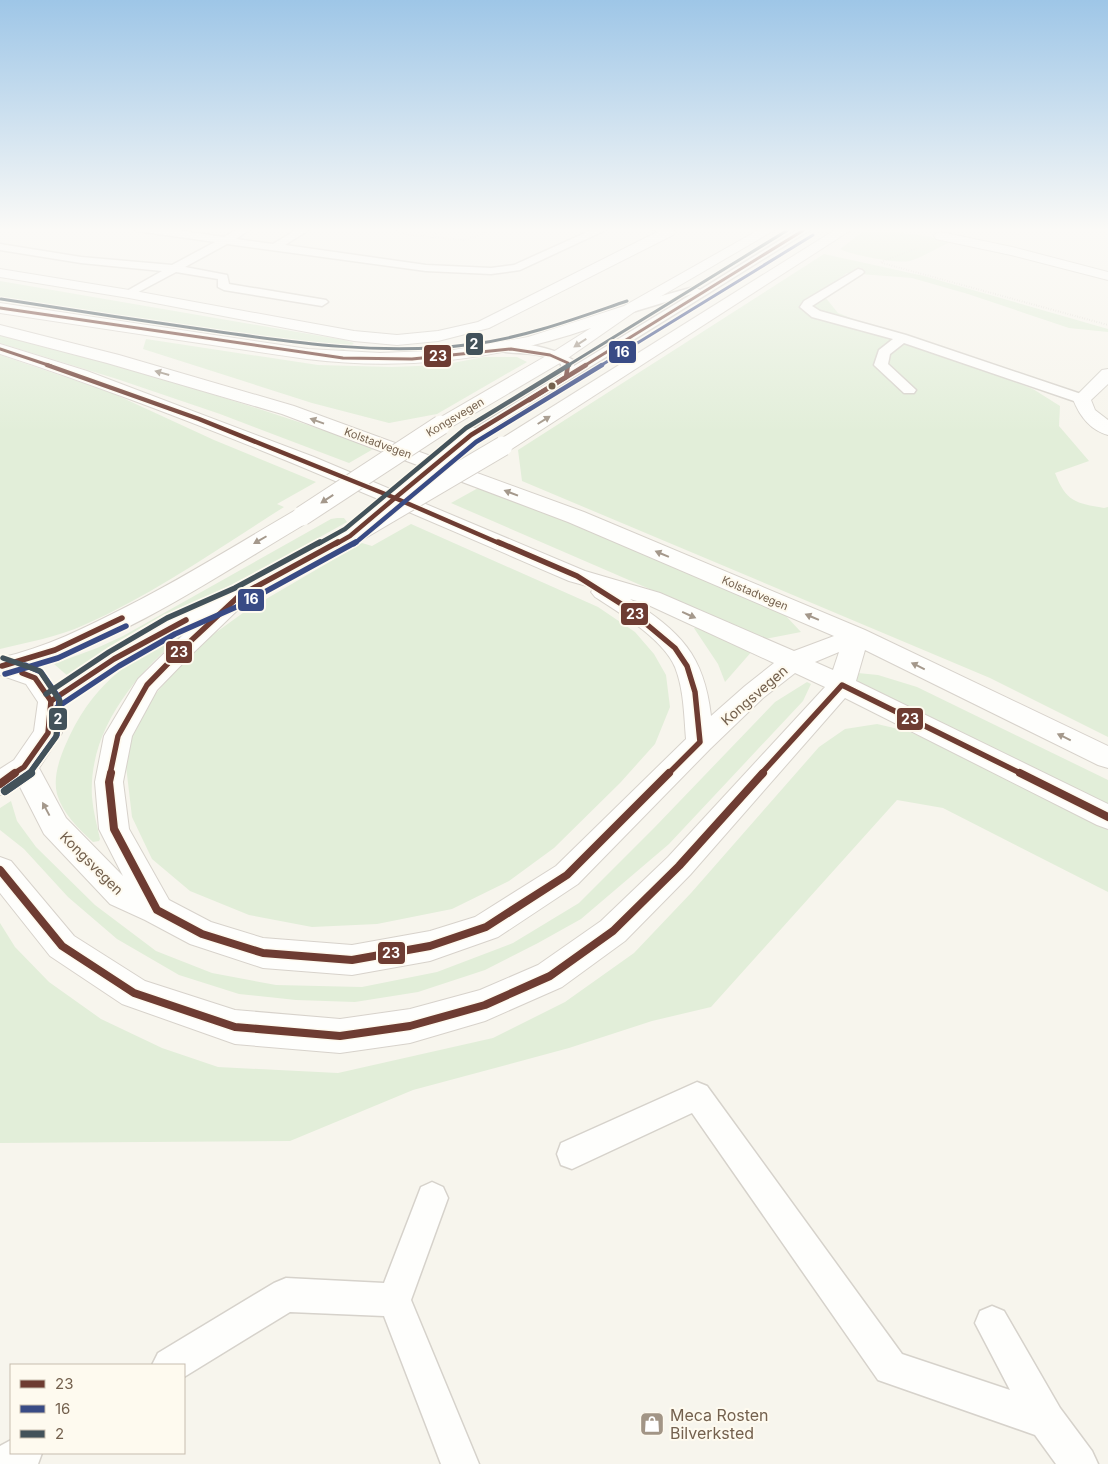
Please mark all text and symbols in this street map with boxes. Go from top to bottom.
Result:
line badge: 2 [465,332,484,356]
text: 2 [470,335,479,352]
one-way arrow [573,338,586,348]
line badge: 16 [608,340,637,364]
text: 16 [614,343,630,360]
line badge: 23 [423,344,452,368]
text: 23 [429,347,447,364]
one-way arrow [155,369,170,377]
unlabelled marker [547,381,557,391]
street label: Kongsvegen [424,394,486,440]
one-way arrow [537,416,551,425]
one-way arrow [310,417,325,424]
street label: Kolstadvegen [342,424,414,462]
one-way arrow [503,489,518,497]
one-way arrow [320,495,333,504]
one-way arrow [253,536,267,545]
one-way arrow [655,549,669,557]
street label: Kolstadvegen [720,573,790,613]
line badge: 16 [237,588,265,612]
text: 16 [243,590,259,607]
line badge: 23 [620,602,649,626]
text: 23 [626,605,644,622]
one-way arrow [682,611,696,619]
one-way arrow [805,613,819,621]
line badge: 23 [165,640,193,664]
text: 23 [170,643,188,660]
one-way arrow [911,661,925,669]
street label: Kongsvegen [717,662,791,728]
line badge: 2 [48,707,68,731]
line badge: 23 [896,707,924,731]
text: 2 [54,710,63,727]
text: 23 [901,710,919,727]
one-way arrow [1057,732,1071,740]
one-way arrow [42,801,50,816]
street label: Kongsvegen [57,828,127,898]
line badge: 23 [377,941,406,965]
text: 23 [382,944,400,961]
legend [10,1364,185,1454]
text: 23 [55,1374,73,1393]
text: 16 [55,1399,70,1418]
place label: Meca Rosten Bilverksted [670,1405,769,1443]
shop icon: Meca Rosten Bilverksted [639,1411,665,1437]
text: 2 [55,1424,64,1443]

